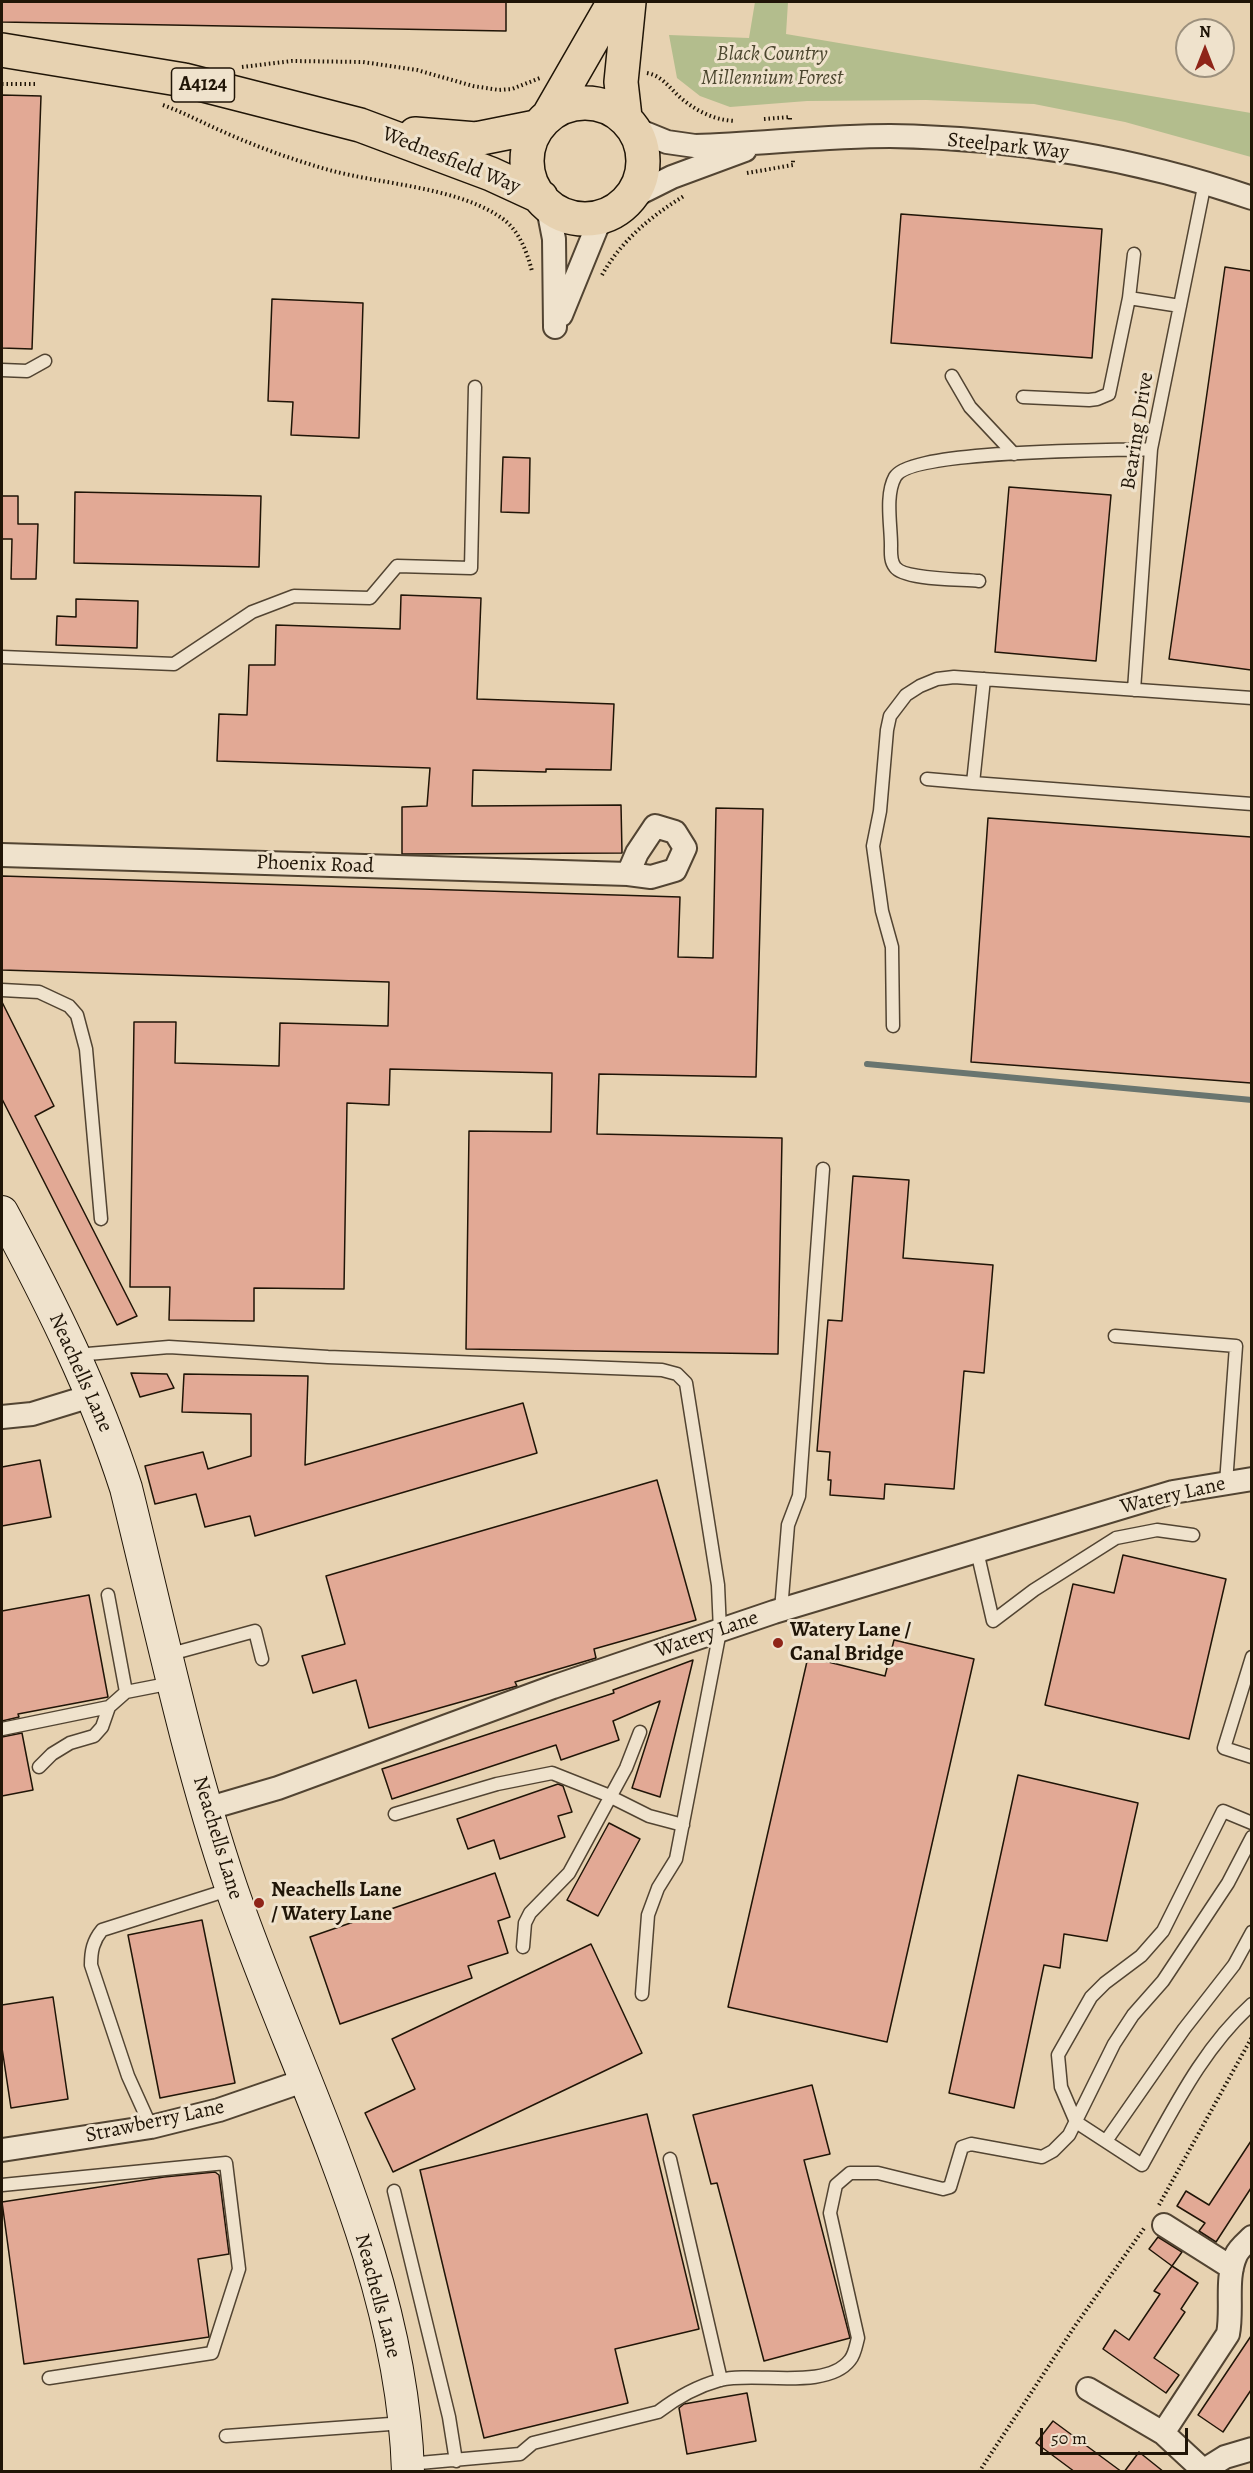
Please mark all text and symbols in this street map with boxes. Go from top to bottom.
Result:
north arrow [1175,18,1235,78]
text: N [1199,21,1211,43]
park label: Black Country Millennium Forest [701,42,843,92]
road number: A4124 [172,68,234,102]
street label: Wednesfield Way [378,122,524,200]
street label: Steelpark Way [946,128,1070,166]
street label: Bearing Drive [1116,370,1160,492]
street label: Phoenix Road [256,850,374,880]
street label: Neachells Lane [43,1310,117,1436]
street label: Watery Lane [1118,1472,1228,1520]
street label: Watery Lane [652,1606,762,1664]
place label: Watery Lane / Canal Bridge [790,1618,911,1668]
marker: Watery Lane / Canal Bridge [771,1636,785,1650]
street label: Neachells Lane [186,1773,248,1903]
place label: Neachells Lane / Watery Lane [271,1878,402,1928]
marker: Neachells Lane / Watery Lane [252,1896,266,1910]
street label: Strawberry Lane [83,2095,227,2149]
street label: Neachells Lane [348,2231,406,2361]
scale bar [1043,2416,1192,2454]
text: 50 m [1051,2426,1087,2450]

